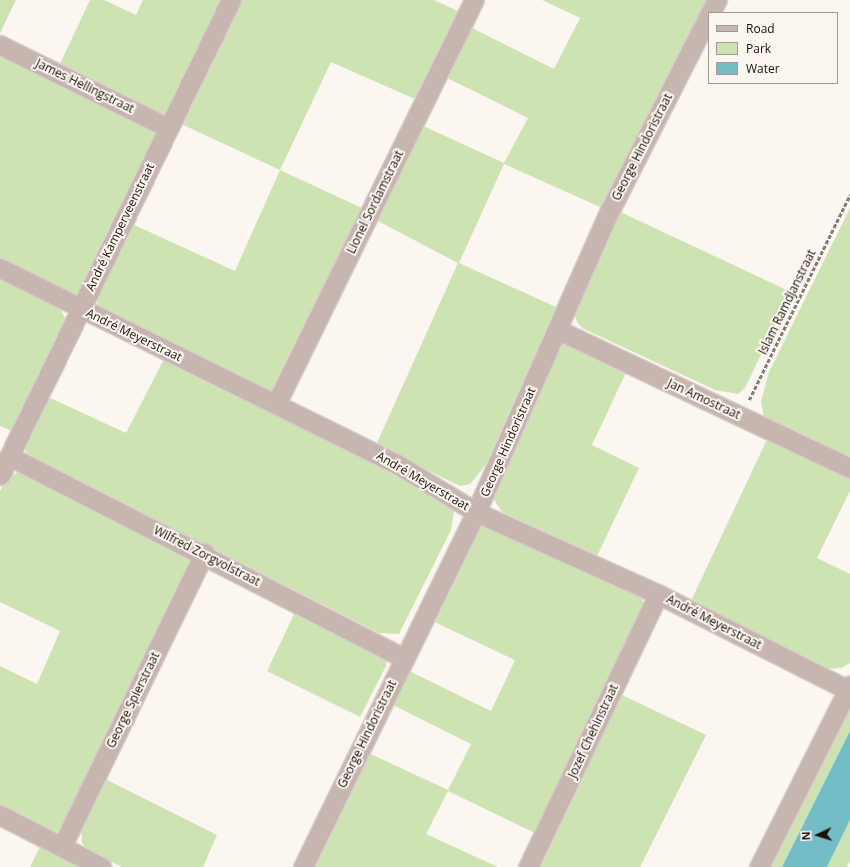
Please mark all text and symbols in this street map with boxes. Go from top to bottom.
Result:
legend [708,12,838,84]
text: Road [746,20,775,37]
text: Park [746,40,771,57]
street label: James Hellingstraat [33,56,137,116]
text: Water [746,60,780,77]
street label: George Hindoristraat [609,91,675,203]
street label: Lionel Sordamstraat [344,148,406,256]
street label: André Kamperveenstraat [83,161,157,293]
street label: Islam Ramdjanstraat [755,247,819,357]
street label: André Meyerstraat [84,306,184,364]
street label: Jan Amostraat [665,376,743,422]
street label: George Hindoristraat [477,385,539,499]
street label: André Meyerstraat [374,449,472,513]
street label: Wilfred Zorgvolstraat [151,523,263,589]
street label: André Meyerstraat [664,592,764,652]
street label: George Spierstraat [104,650,162,750]
street label: George Hindoristraat [335,678,399,790]
street label: Jozef Chehinstraat [565,682,621,780]
north arrow [798,815,838,855]
text: N [798,831,813,841]

